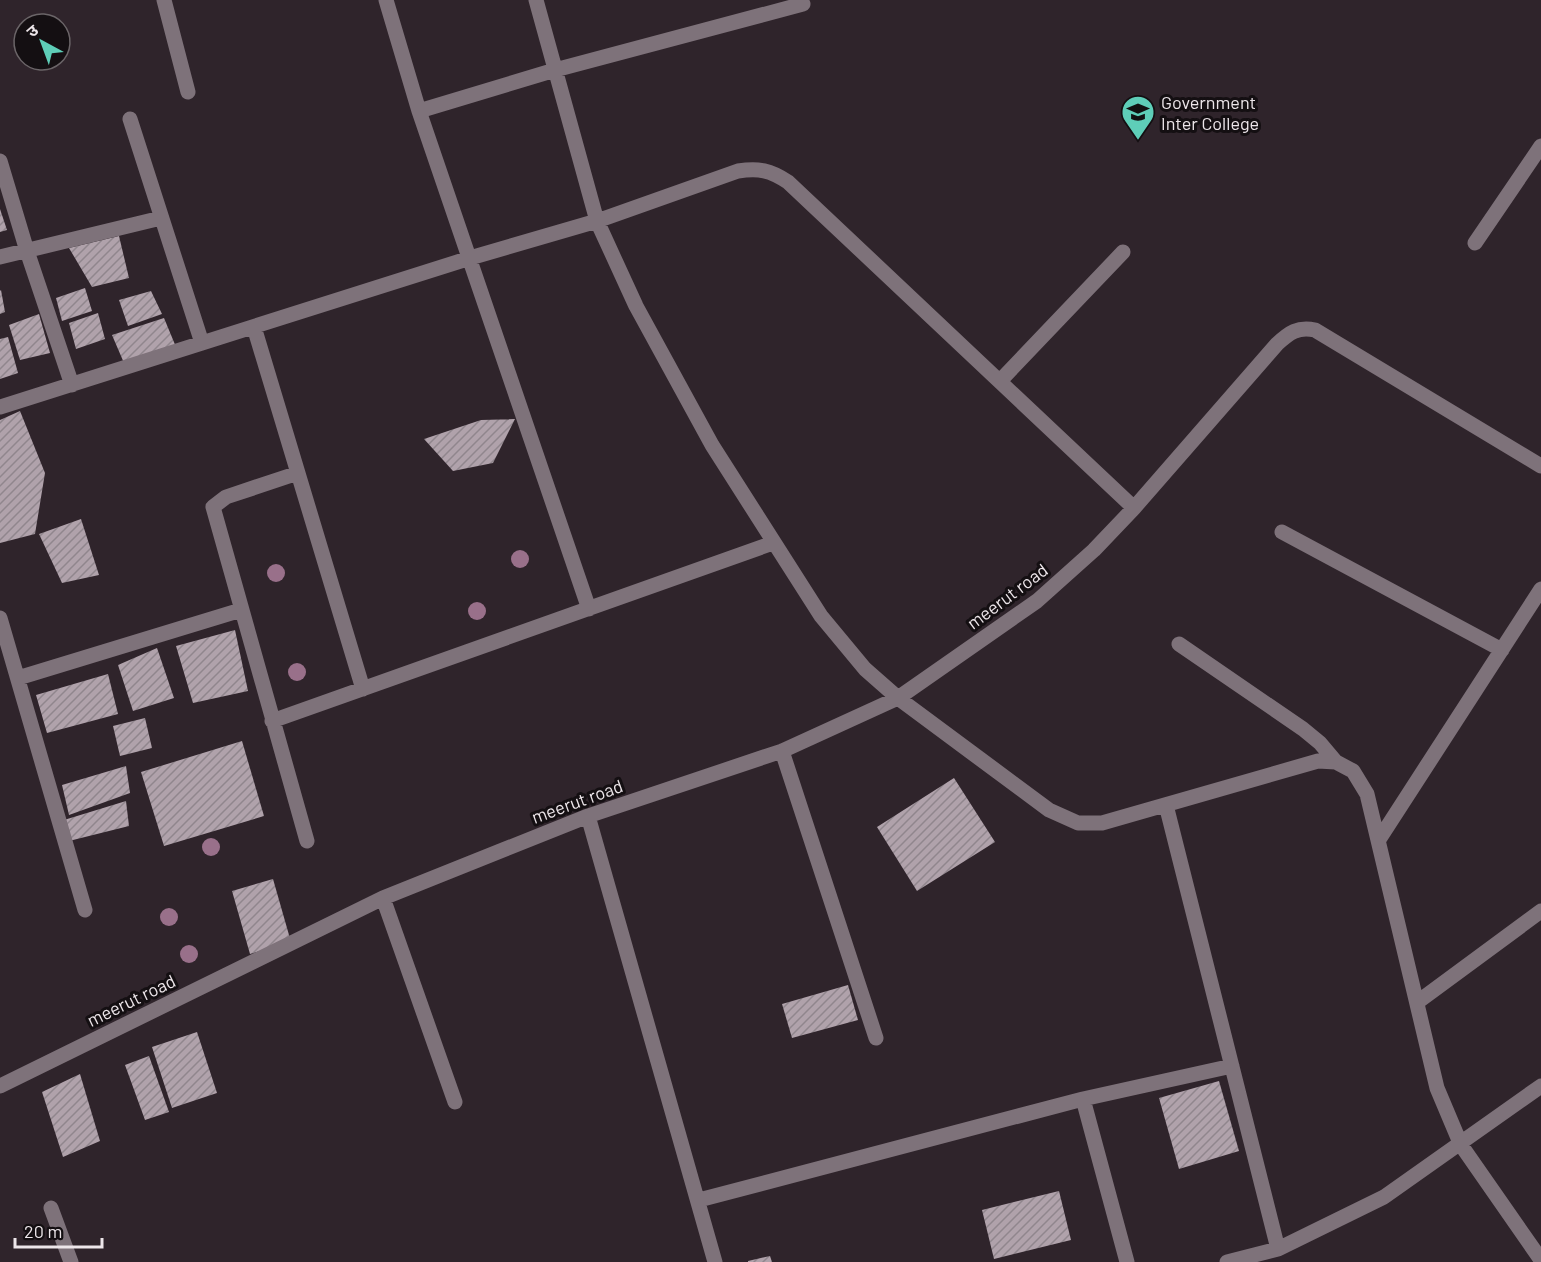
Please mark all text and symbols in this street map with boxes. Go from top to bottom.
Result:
north arrow [12,12,72,72]
text: उ [22,20,42,41]
place label: Government Inter College [1161,91,1259,134]
school or university icon: Government Inter College [1120,94,1156,141]
street label: meerut road [962,558,1052,634]
street label: meerut road [528,774,626,828]
street label: meerut road [83,969,179,1031]
scale bar [15,1211,102,1249]
text: 20 m [24,1220,62,1242]

